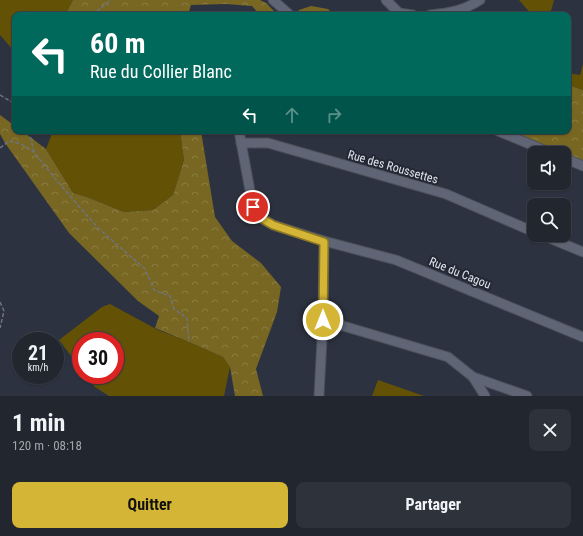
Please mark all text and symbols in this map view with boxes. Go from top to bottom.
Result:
text: 60 m [90,27,146,60]
icon: left [24,28,76,80]
text: Rue du Collier Blanc [90,61,232,82]
icon: left [239,104,261,126]
icon: ahead [281,104,303,126]
icon: right [323,104,345,126]
map controls [527,146,571,242]
button: sound [527,146,571,190]
street label: Rue des Roussettes [346,147,440,187]
pin [236,190,270,224]
icon: arrive [242,196,264,218]
button: search [527,198,571,242]
street label: Rue du Cagou [427,254,493,292]
position arrow [302,299,344,341]
speed limit sign: 30 [72,332,124,384]
text: 21 [28,341,48,365]
text: km/h [28,362,48,373]
text: 1 min [12,409,65,437]
button: close [529,409,571,451]
text: 120 m · 08:18 [12,438,82,453]
button: Quitter [12,482,288,528]
button: Partager [296,482,571,528]

